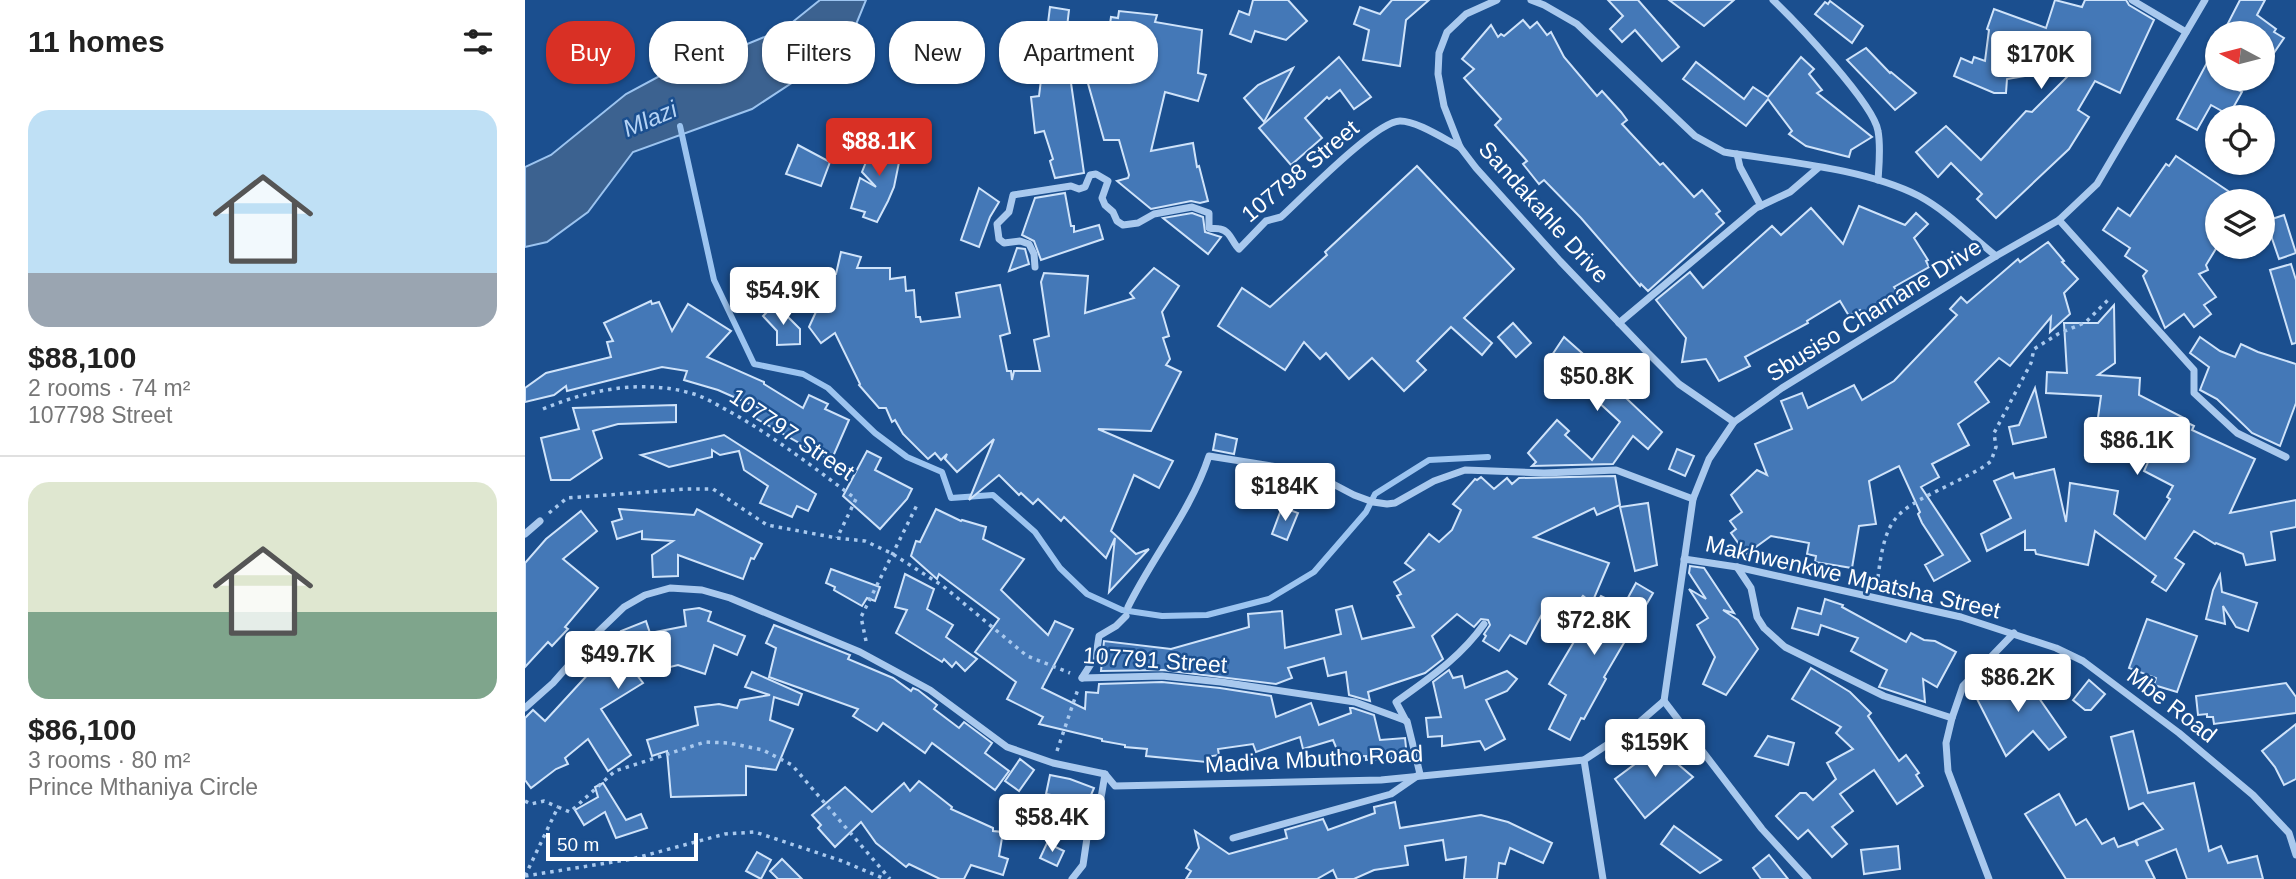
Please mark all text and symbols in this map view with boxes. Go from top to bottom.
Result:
chip: Buy [546,21,635,84]
chip: Rent [649,21,748,84]
chip: Filters [762,21,875,84]
chip: New [889,21,985,84]
chip: Apartment [999,21,1158,84]
north arrow [2205,21,2275,91]
map controls [2205,21,2275,259]
icon: filters [459,23,497,61]
text: 11 homes [28,25,165,58]
pin: $170K [1992,32,2090,91]
text: $170K [2007,41,2075,67]
water label: Mlazi [619,95,681,142]
button: locate [2205,105,2275,175]
street label: 107798 Street [1236,114,1364,227]
pin: $88.1K [822,118,936,178]
text: $88.1K [842,128,916,154]
street label: Sandakahle Drive [1474,136,1614,288]
icon: home [200,156,326,282]
button: layers [2205,189,2275,259]
street label: Sbusiso Chamane Drive [1762,233,1986,387]
pin: $54.9K [726,268,840,327]
text: $54.9K [746,277,820,303]
text: $88,100 [28,341,136,374]
pin: $50.8K [1540,354,1654,413]
text: $50.8K [1560,363,1634,389]
text: 2 rooms · 74 m² [28,375,190,401]
street label: 107797 Street [725,383,860,486]
text: 107798 Street [28,402,173,428]
pin: $86.1K [2080,418,2194,477]
text: $86.1K [2100,427,2174,453]
pin: $184K [1236,463,1334,523]
text: $184K [1251,473,1319,499]
icon: home [200,528,326,654]
street label: Makhwenkwe Mpatsha Street [1703,530,2003,624]
pin: $72.8K [1537,598,1651,657]
text: $72.8K [1557,607,1631,633]
pin: $49.7K [561,632,675,691]
text: $49.7K [581,641,655,667]
street label: 107791 Street [1082,642,1229,678]
pin: $86.2K [1961,654,2075,714]
street label: Mbe Road [2122,662,2222,748]
text: $86.2K [1981,664,2055,690]
text: $86,100 [28,713,136,746]
pin: $159K [1606,720,1704,779]
text: $159K [1621,729,1689,755]
street label: Madiva Mbutho Road [1204,740,1424,778]
text: 3 rooms · 80 m² [28,747,190,773]
text: Prince Mthaniya Circle [28,774,258,800]
pin: $58.4K [995,794,1109,854]
text: $58.4K [1015,804,1089,830]
scale bar [546,830,698,862]
text: 50 m [557,834,599,855]

